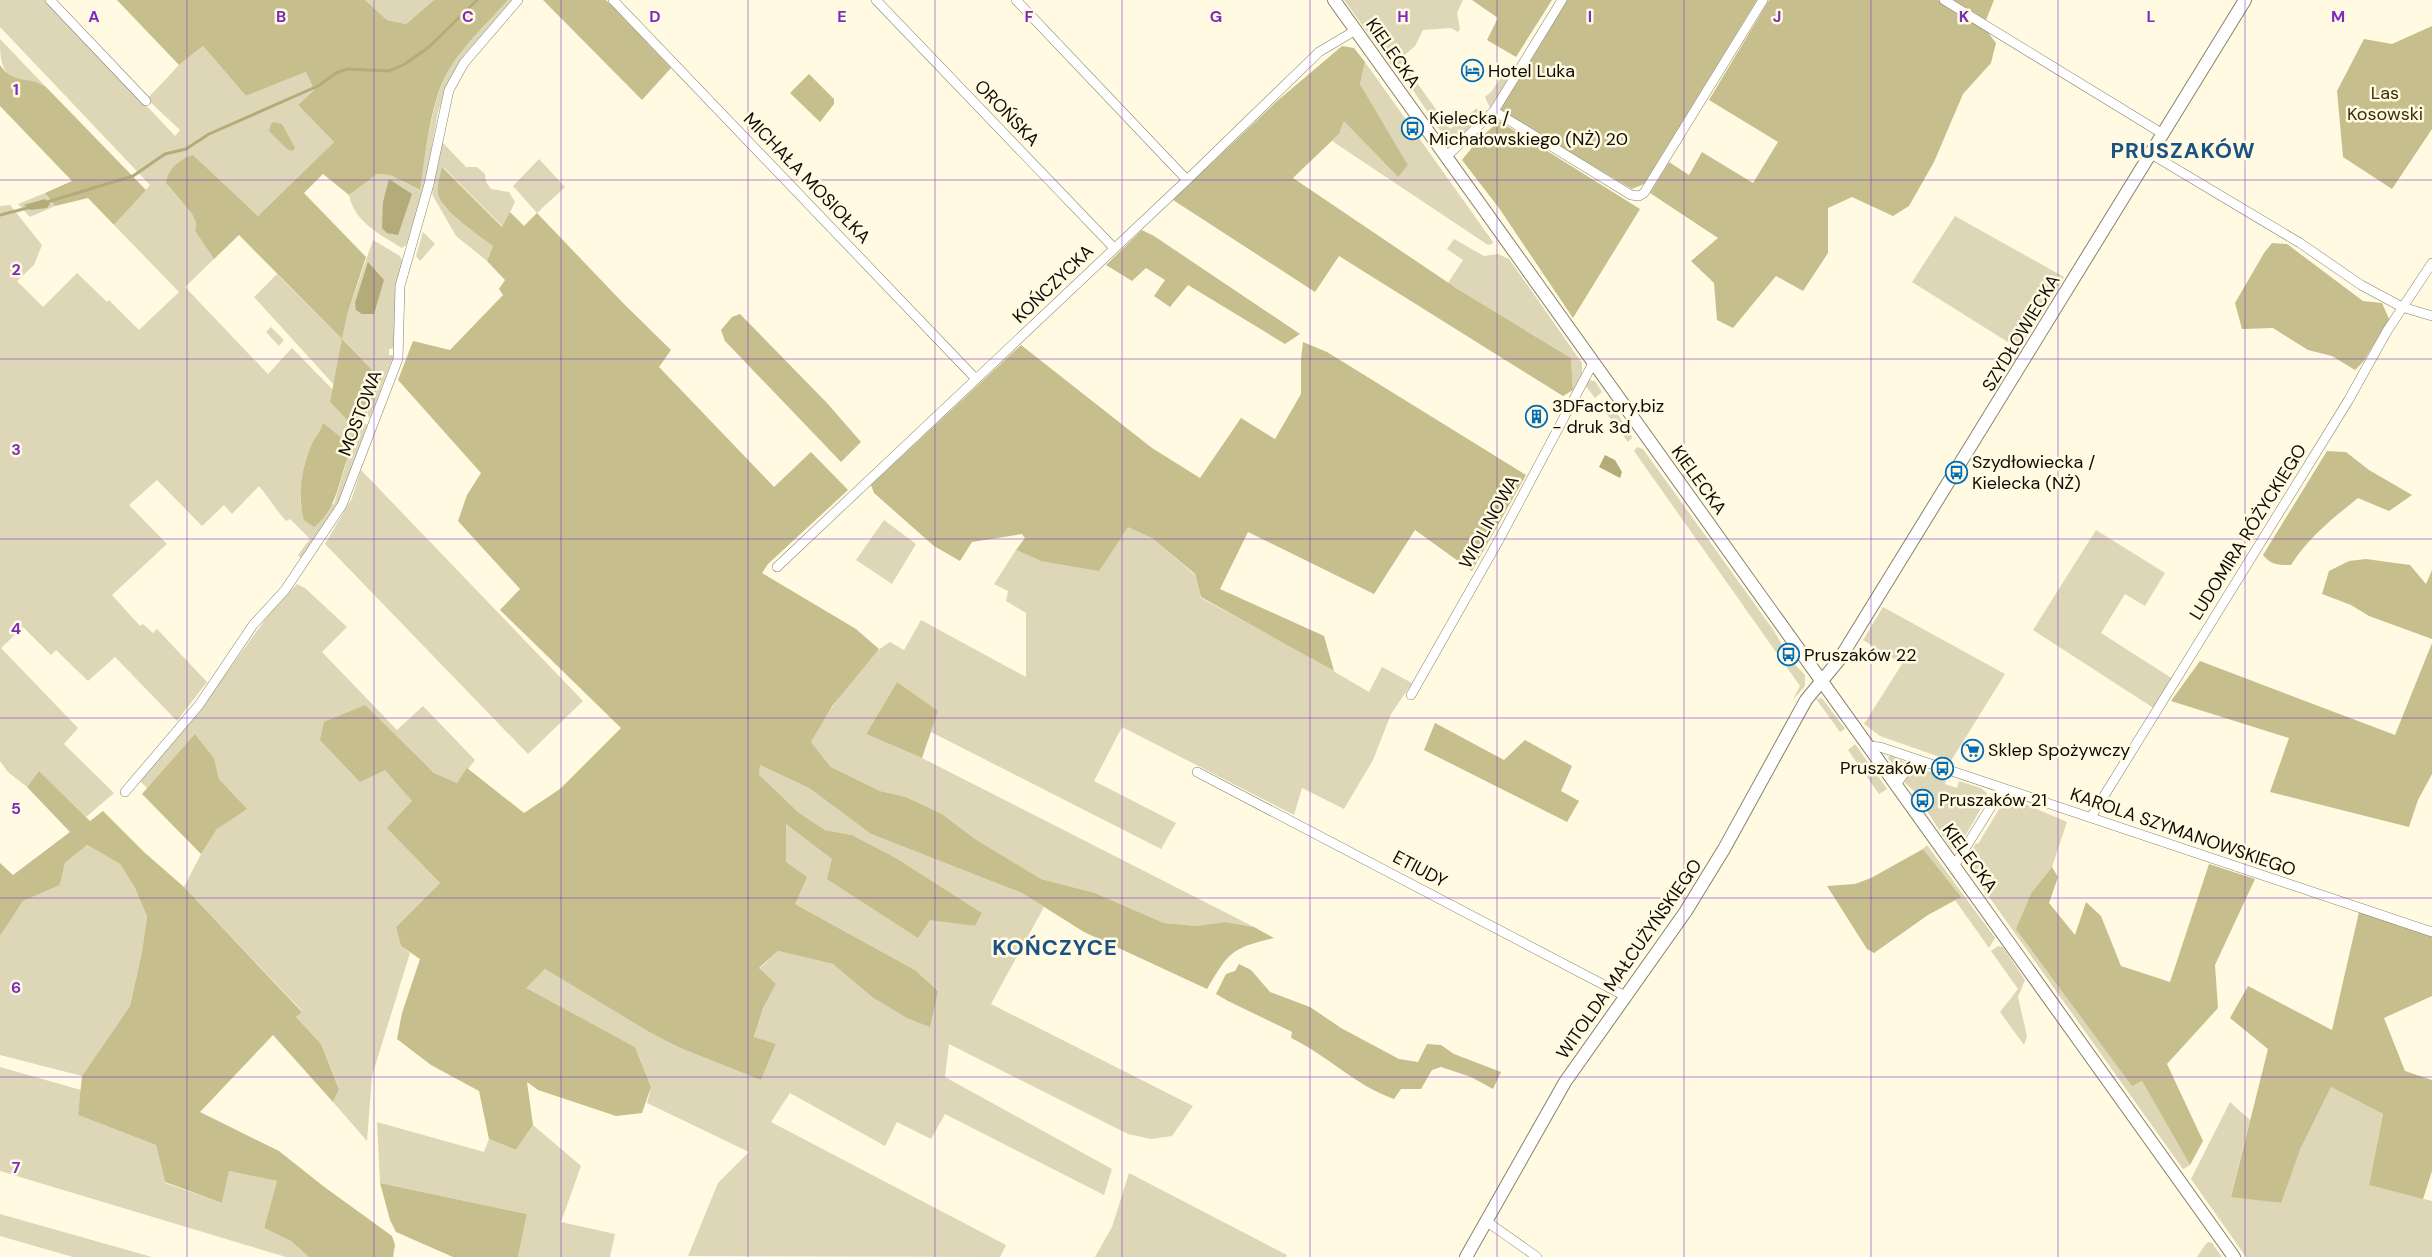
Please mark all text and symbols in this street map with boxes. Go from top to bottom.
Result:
text: A [88,6,100,27]
text: B [276,6,286,27]
text: C [462,6,474,27]
text: D [649,6,661,27]
text: E [837,6,847,27]
text: F [1025,6,1034,27]
text: G [1210,6,1222,27]
text: H [1397,6,1409,27]
text: I [1588,6,1592,27]
text: J [1773,6,1781,27]
text: K [1959,6,1970,27]
text: L [2147,6,2156,27]
text: M [2331,6,2345,27]
street label: KIELECKA [1360,13,1426,93]
hotel icon: Hotel Luka [1460,59,1484,83]
place label: Hotel Luka [1488,59,1575,83]
street label: OROŃSKA [969,74,1045,152]
text: 1 [13,79,19,100]
park label: Las Kosowski [2347,81,2423,126]
place label: Kielecka / Michałowskiego (NŻ) 20 [1429,106,1628,151]
street label: MICHAŁA MOSIOŁKA [738,107,876,249]
bus stop icon: Kielecka / Michałowskiego (NŻ) 20 [1401,116,1425,140]
district label: PRUSZAKÓW [2110,136,2256,165]
street label: KOŃCZYCKA [1007,239,1099,329]
text: 2 [11,259,21,280]
street label: SZYDŁOWIECKA [1977,270,2065,396]
street label: MOSTOWA [333,367,387,459]
place label: 3DFactory.biz - druk 3d [1552,394,1664,439]
building icon: 3DFactory.biz - druk 3d [1524,404,1548,428]
text: 3 [11,439,21,460]
street label: LUDOMIRA RÓŻYCKIEGO [2184,439,2312,624]
street label: KIELECKA [1666,441,1732,519]
place label: Szydłowiecka / Kielecka (NŻ) [1972,450,2095,495]
bus stop icon: Szydłowiecka / Kielecka (NŻ) [1944,460,1968,484]
street label: WIOLINOWA [1453,471,1525,573]
text: 4 [11,618,21,639]
bus stop icon: Pruszaków 22 [1776,643,1800,667]
place label: Pruszaków 22 [1804,643,1917,667]
supermarket icon: Sklep Spożywczy [1960,738,1984,762]
place label: Sklep Spożywczy [1988,738,2130,762]
place label: Pruszaków [1840,756,1927,780]
bus stop icon: Pruszaków [1931,756,1955,780]
street label: KAROLA SZYMANOWSKIEGO [2067,782,2299,882]
bus stop icon: Pruszaków 21 [1911,788,1935,812]
place label: Pruszaków 21 [1939,788,2047,812]
text: 5 [11,798,21,819]
street label: KIELECKA [1937,819,2003,897]
street label: ETIUDY [1389,845,1452,894]
street label: WITOLDA MAŁCUŻYŃSKIEGO [1551,854,1707,1064]
district label: KOŃCZYCE [992,933,1118,962]
text: 6 [11,977,21,998]
text: 7 [12,1157,21,1178]

